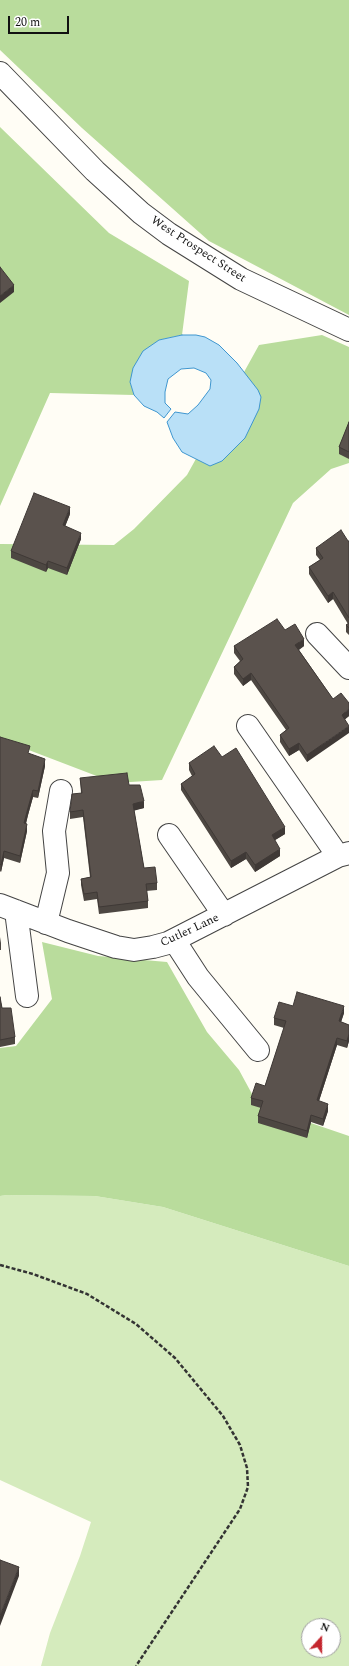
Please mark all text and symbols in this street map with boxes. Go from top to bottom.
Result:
scale bar [10,8,71,34]
text: 20 m [15,13,40,32]
street label: West Prospect Street [148,214,248,286]
street label: Cutler Lane [158,911,222,951]
north arrow [301,1618,341,1658]
text: N [318,1618,332,1637]

